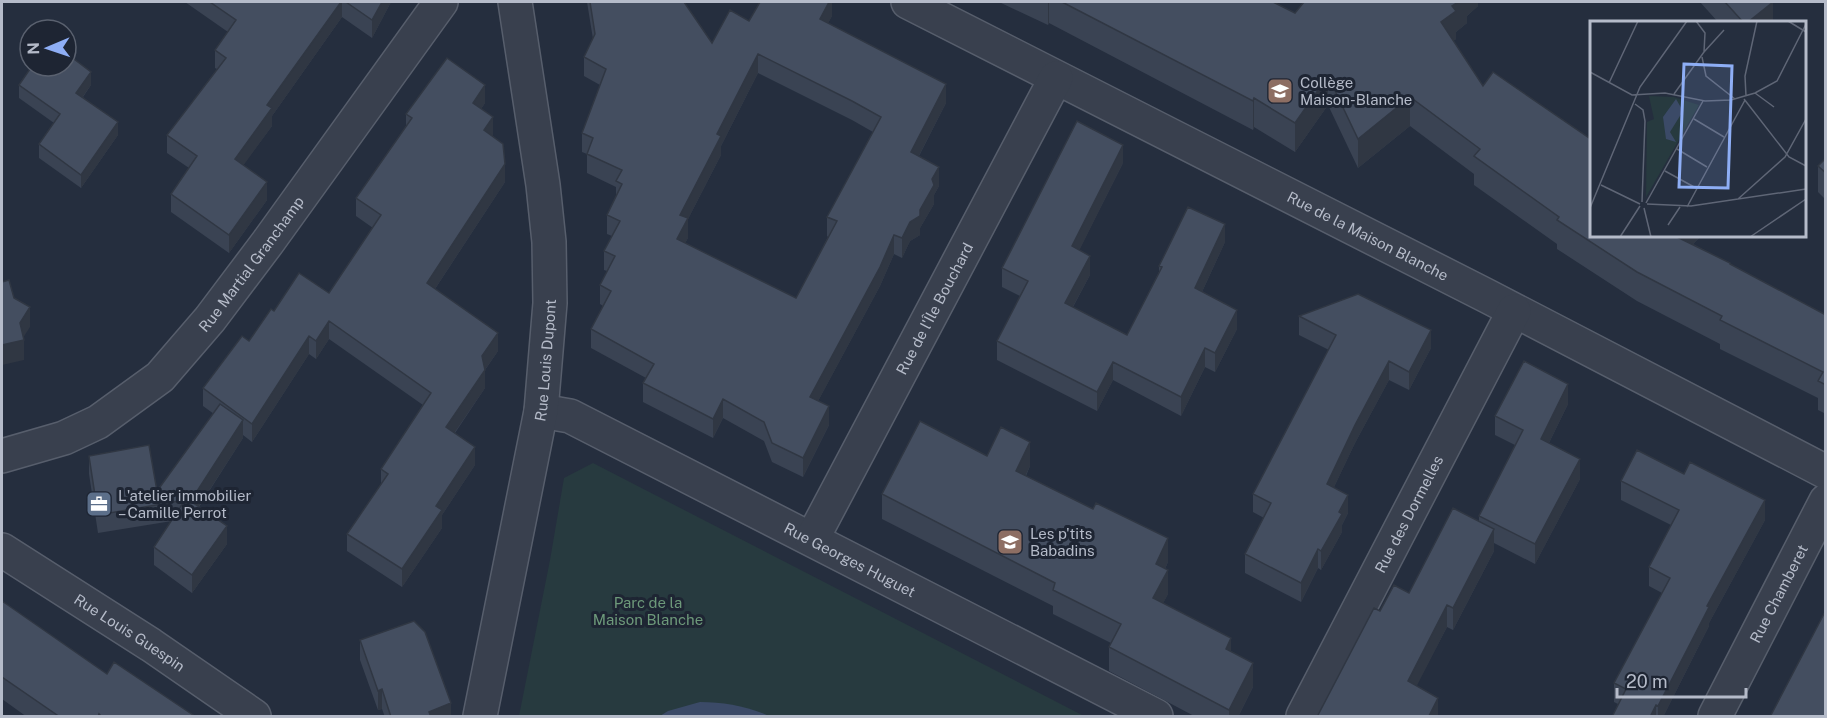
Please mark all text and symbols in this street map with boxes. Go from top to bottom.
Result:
north arrow [18,18,78,78]
inset map [1590,21,1806,237]
text: N [24,42,43,55]
place label: Collège Maison-Blanche [1300,74,1412,108]
school or university icon: Collège Maison-Blanche [1265,76,1295,106]
street label: Rue de la Maison Blanche [1285,188,1451,284]
street label: Rue Martial Granchamp [195,193,307,335]
street label: Rue de l'Île Bouchard [892,240,976,377]
street label: Rue Louis Dupont [531,299,559,423]
street label: Rue des Dormelles [1371,452,1446,575]
place label: L'atelier immobilier – Camille Perrot [118,487,252,521]
office icon: L'atelier immobilier – Camille Perrot [84,489,114,519]
street label: Rue Georges Huguet [782,519,919,600]
place label: Les p'tits Babadins [1030,525,1095,559]
school or university icon: Les p'tits Babadins [995,527,1025,557]
street label: Rue Chamberet [1746,541,1811,645]
street label: Rue Louis Guespin [71,590,188,674]
park label: Parc de la Maison Blanche [593,594,703,628]
scale bar [1617,661,1746,699]
text: 20 m [1626,671,1668,692]

